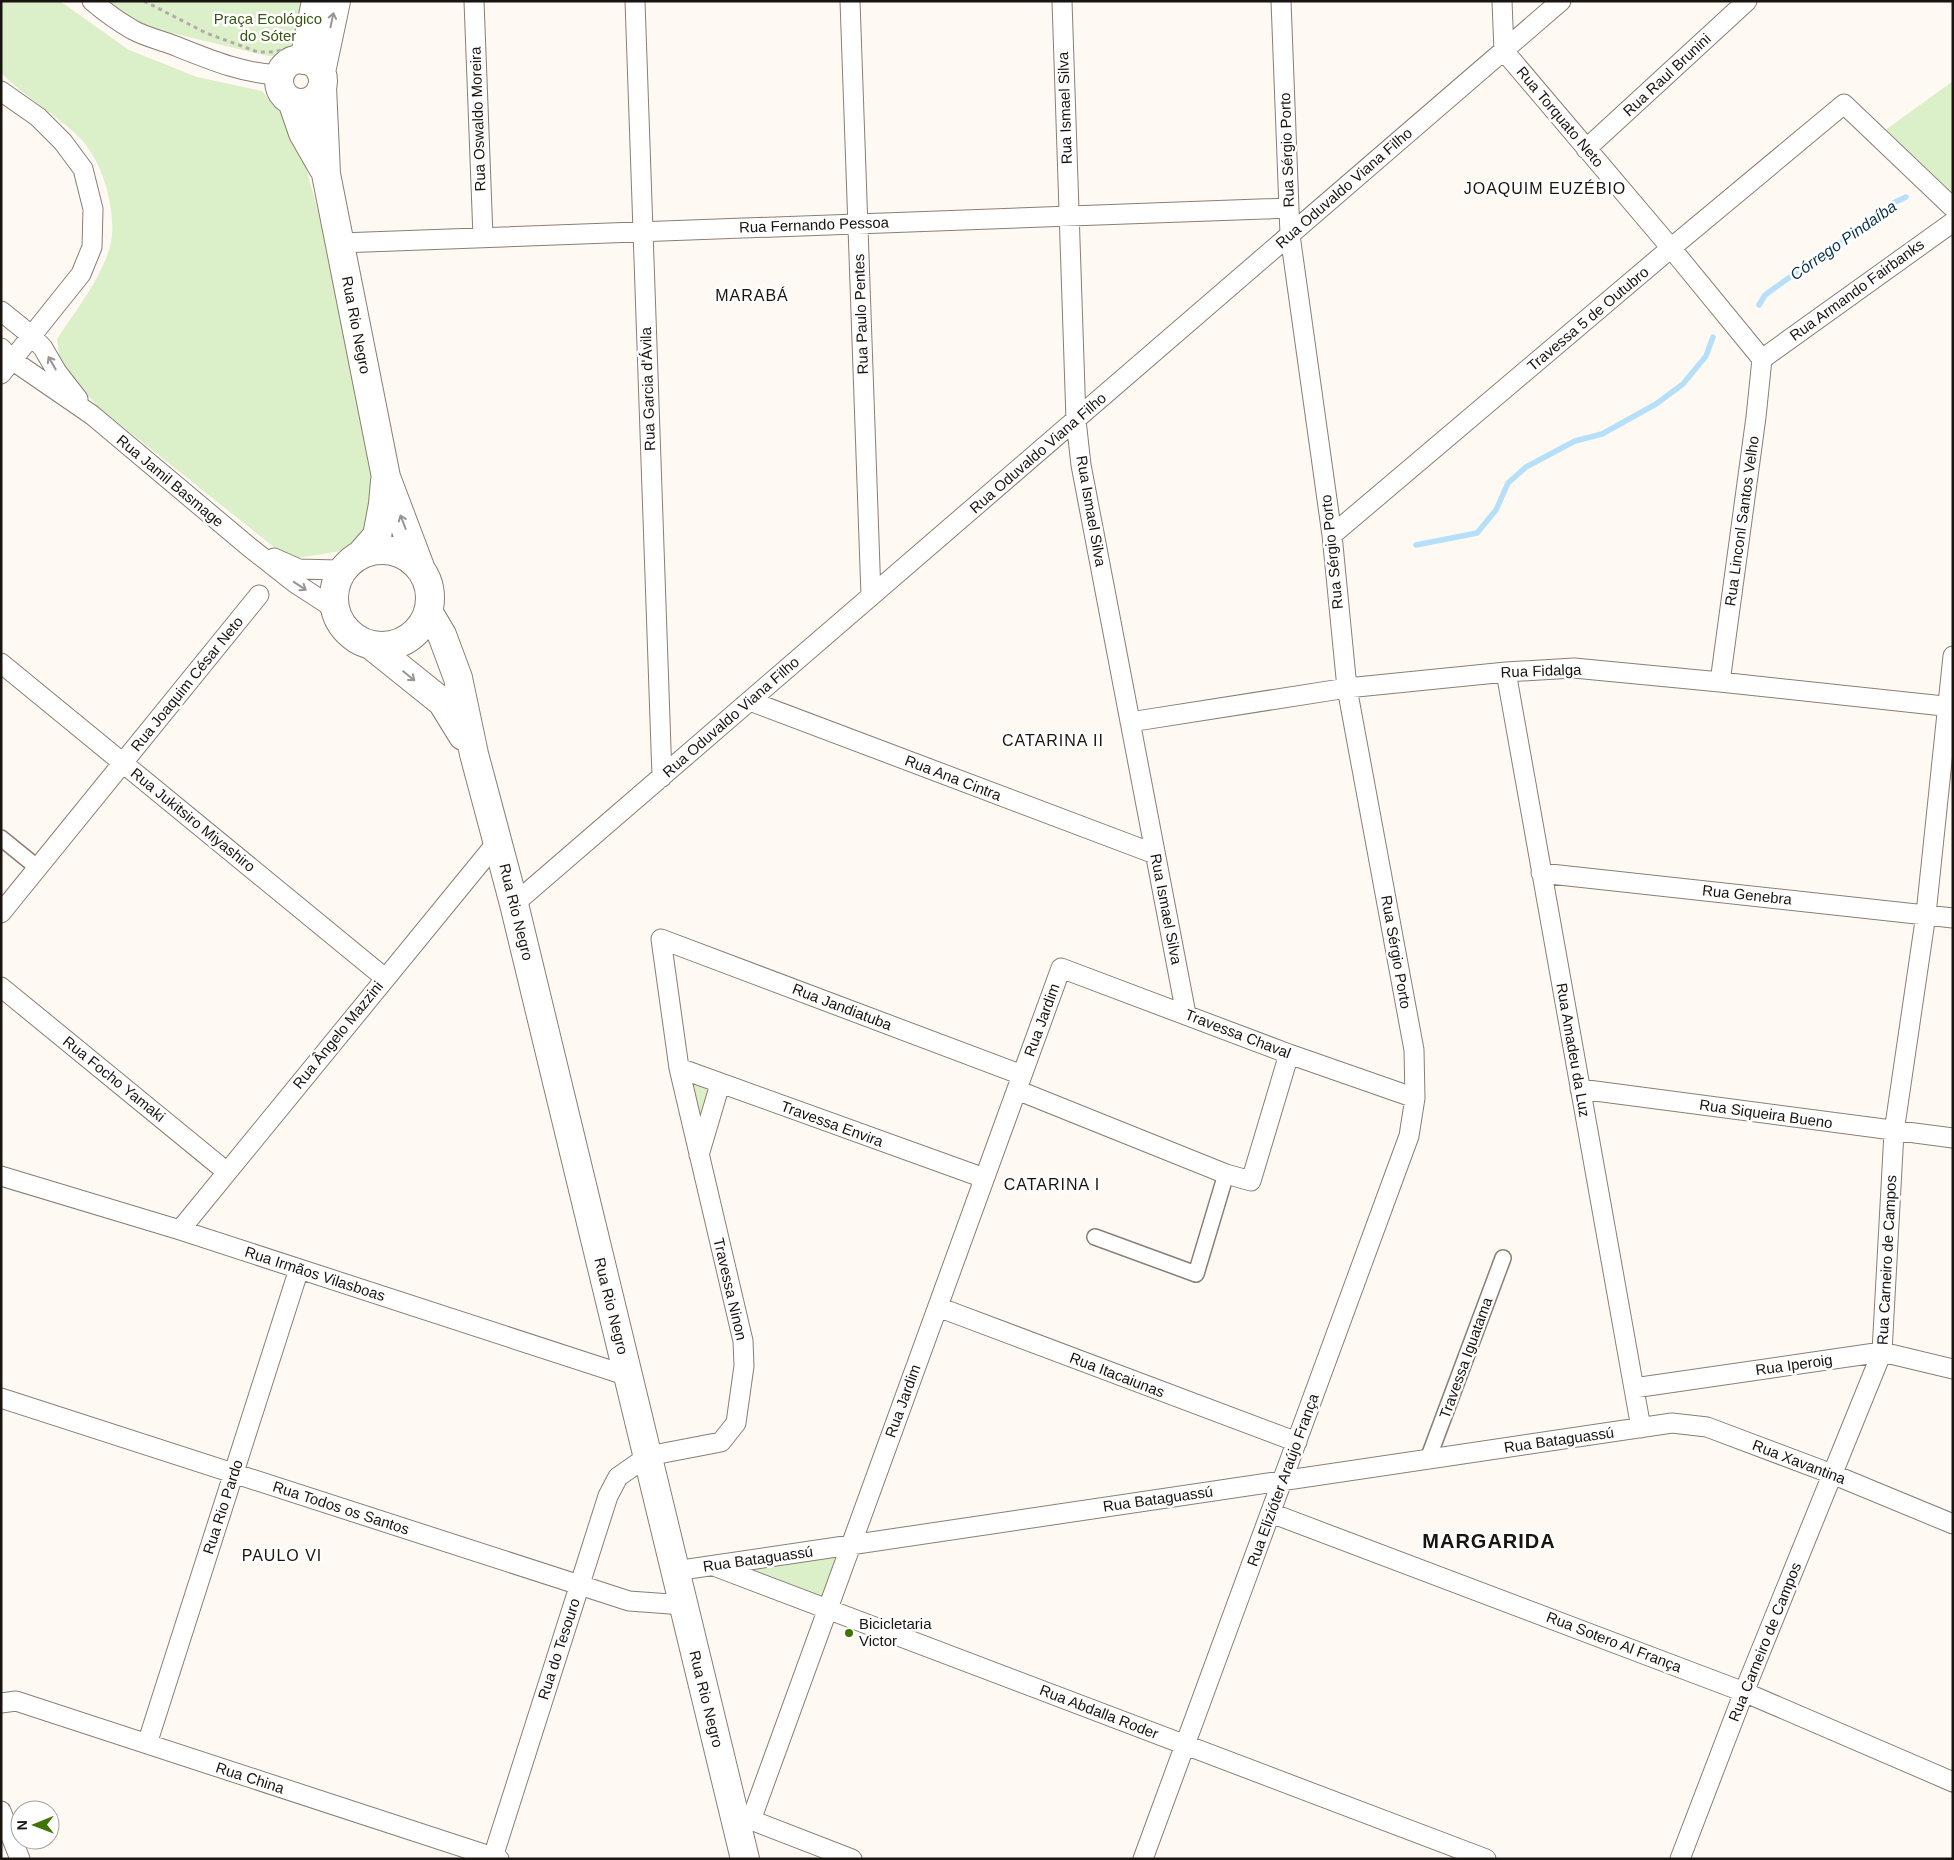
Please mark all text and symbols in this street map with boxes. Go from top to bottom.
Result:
park label: Praça Ecológico do Sóter [214,10,322,44]
one-way arrow [328,12,337,28]
street label: Rua Raul Brunini [1619,30,1714,120]
street label: Rua Oswaldo Moreira [466,46,489,192]
street label: Rua Ismael Silva [1054,51,1075,165]
street label: Rua Torquato Neto [1513,63,1607,170]
street label: Rua Sérgio Porto [1276,92,1297,208]
street label: Rua Oduvaldo Viana Filho [1272,124,1415,251]
district label: JOAQUIM EUZÉBIO [1464,179,1626,197]
water label: Córrego Pindaíba [1787,197,1900,283]
street label: Rua Fernando Pessoa [739,213,890,236]
street label: Rua Armando Fairbanks [1786,235,1927,344]
street label: Rua Paulo Pentes [850,253,871,375]
street label: Travessa 5 de Outubro [1524,263,1652,374]
street label: Rua Rio Negro [339,275,374,375]
district label: MARABÁ [715,286,789,304]
street label: Rua Garcia d'Ávila [637,326,658,451]
one-way arrow [46,356,56,370]
street label: Rua Oduvaldo Viana Filho [966,389,1109,516]
street label: Rua Jamil Basmage [113,431,227,530]
street label: Rua Linconl Santos Velho [1721,435,1762,607]
street label: Rua Ismael Silva [1073,454,1110,568]
street label: Rua Sérgio Porto [1317,494,1346,610]
one-way arrow [398,515,407,530]
one-way arrow [293,581,307,592]
street label: Rua Joaquim César Neto [127,613,246,754]
street label: Rua Oduvaldo Viana Filho [659,653,802,780]
street label: Rua Fidalga [1500,661,1582,680]
one-way arrow [403,670,416,681]
district label: CATARINA II [1002,732,1104,749]
street label: Rua Ana Cintra [903,751,1004,804]
street label: Rua Jukitsiro Miyashiro [128,764,259,875]
street label: Rua Ismael Silva [1147,852,1186,966]
street label: Rua Rio Negro [496,862,537,962]
street label: Rua Genebra [1701,881,1793,908]
street label: Rua Sérgio Porto [1378,894,1415,1010]
street label: Rua Ângelo Mazzini [289,977,386,1092]
street label: Rua Jandiatuba [790,980,895,1034]
street label: Rua Jardim [1020,981,1063,1059]
street label: Rua Amadeu da Luz [1553,982,1594,1118]
street label: Travessa Chaval [1183,1006,1294,1062]
street label: Rua Focho Yamaki [60,1032,169,1125]
street label: Rua Siqueira Bueno [1698,1096,1834,1131]
street label: Travessa Envira [779,1097,886,1150]
street label: Rua Carneiro de Campos [1874,1175,1899,1345]
district label: CATARINA I [1004,1176,1100,1193]
street label: Travessa Ninon [710,1236,751,1342]
street label: Rua Irmãos Vilasboas [243,1243,387,1304]
street label: Rua Rio Negro [591,1256,632,1356]
street label: Travessa Iguatama [1436,1294,1496,1421]
street label: Rua Itacaiunas [1067,1349,1167,1400]
street label: Rua Iperoig [1754,1351,1834,1378]
street label: Rua Jardim [881,1362,924,1440]
street label: Rua Elizióter Araújo França [1243,1391,1322,1569]
street label: Rua Bataguassú [1503,1423,1615,1456]
street label: Rua Xavantina [1750,1436,1849,1487]
street label: Rua Rio Pardo [199,1457,246,1556]
street label: Rua Todos os Santos [271,1477,411,1538]
street label: Rua Bataguassú [1102,1482,1214,1515]
district label: MARGARIDA [1422,1530,1556,1552]
street label: Rua Bataguassú [702,1542,814,1575]
district label: PAULO VI [242,1547,322,1564]
street label: Rua Carneiro de Campos [1725,1560,1804,1724]
street label: Rua do Tesouro [534,1596,583,1702]
street label: Rua Sotero Al França [1544,1608,1685,1675]
place label: Bicicletaria Victor [859,1615,932,1649]
marker: Bicicletaria Victor [843,1627,855,1639]
street label: Rua Rio Negro [686,1649,727,1749]
street label: Rua Abdalla Roder [1037,1681,1161,1742]
street label: Rua China [214,1758,287,1797]
north arrow [10,1800,60,1850]
text: N [14,1820,30,1830]

